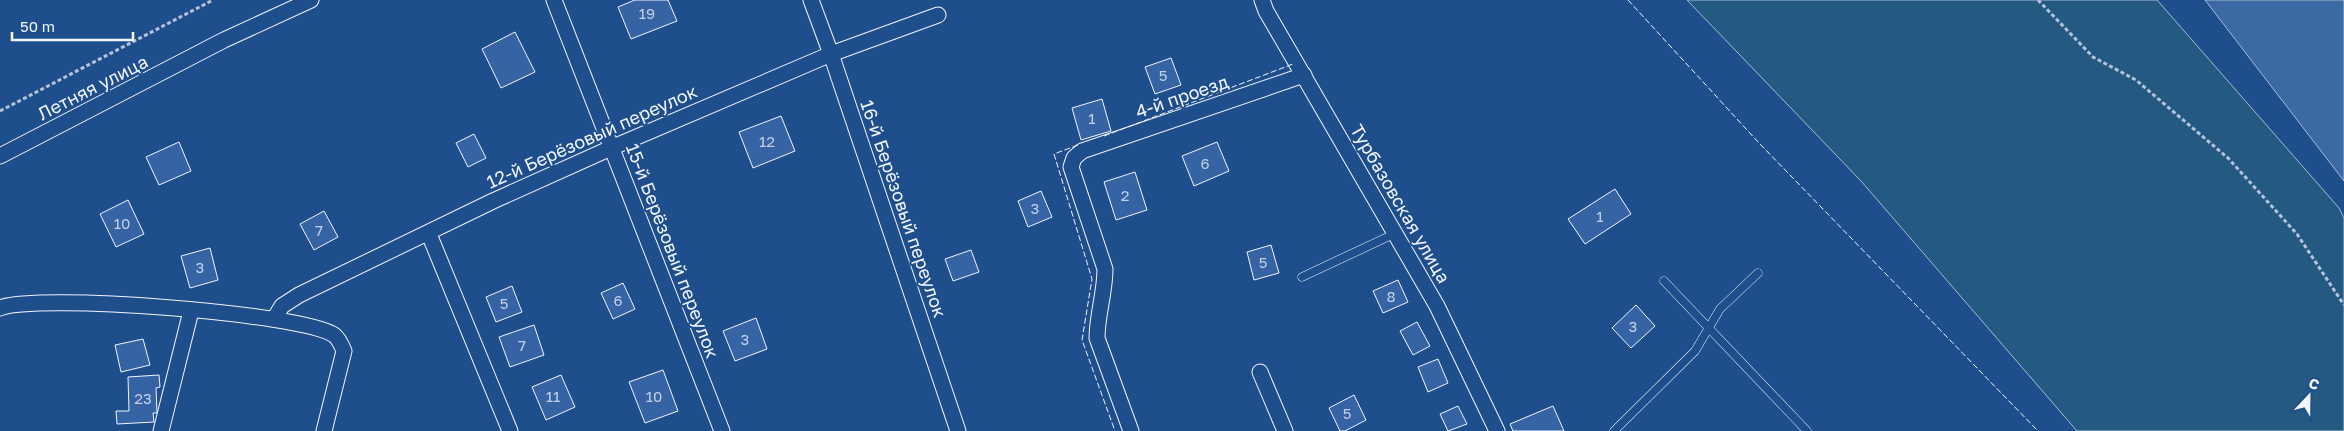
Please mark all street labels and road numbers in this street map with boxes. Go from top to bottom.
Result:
street label: Летняя улица [34,50,151,124]
street label: 4-й проезд [1132,70,1231,122]
street label: 12-й Берёзовый переулок [483,80,700,193]
street label: 16-й Берёзовый переулок [856,97,952,320]
street label: Турбазовская улица [1346,120,1455,287]
street label: 15-й Берёзовый переулок [622,140,724,361]

